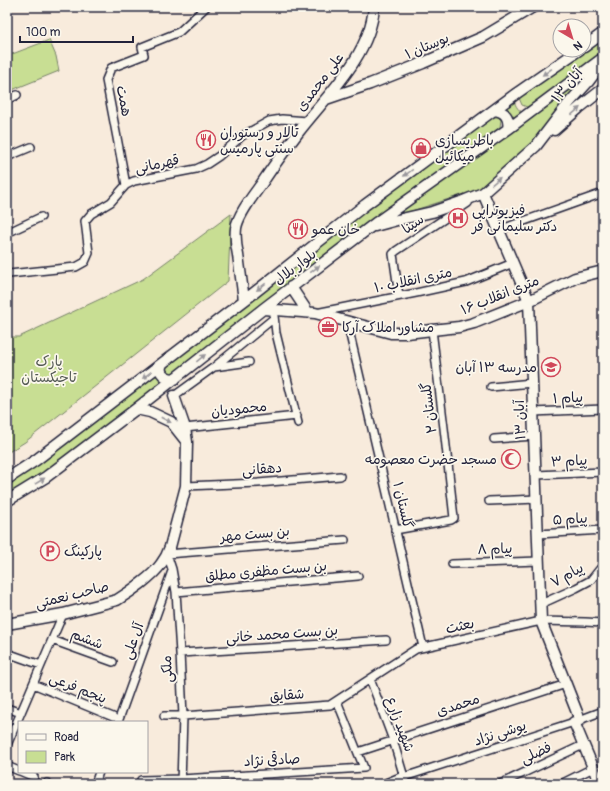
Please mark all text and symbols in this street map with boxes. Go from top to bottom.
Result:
scale bar [20,18,133,44]
north arrow [552,18,592,58]
text: 100 m [26,25,61,40]
street label: بوستان ۱ [402,29,452,63]
text: N [570,38,585,53]
street label: علی محمدی [292,49,348,115]
street label: ۱۳ آبان [548,64,587,106]
one-way arrow [542,68,552,76]
street label: همت [113,84,135,118]
one-way arrow [570,106,581,115]
place label: تالار و رستوران سنتی پارمیس [220,124,299,158]
restaurant icon: تالار و رستوران سنتی پارمیس [195,129,217,151]
place label: باطریسازی میکائیل [435,132,494,165]
shop icon: باطریسازی میکائیل [410,137,432,159]
street label: قهرمانی [133,151,181,177]
one-way arrow [402,169,413,177]
one-way arrow [492,177,501,186]
place label: فیزیوتراپی دکتر سلیمانی فر [471,202,557,235]
hospital icon: فیزیوتراپی دکتر سلیمانی فر [447,207,469,229]
street label: سینا [399,211,427,237]
restaurant icon: خان عمو [287,218,309,240]
place label: خان عمو [311,221,360,238]
street label: بلوار بلال [270,246,320,288]
street label: ۱۰ متری انقلاب [373,263,453,297]
one-way arrow [309,265,320,274]
street label: ۱۶ متری انقلاب [458,272,542,318]
one-way arrow [255,283,266,291]
office icon: مشاور املاک آرکا [317,316,339,338]
place label: مشاور املاک آرکا [342,319,434,336]
park label: پارک تاجیکستان [21,353,78,386]
one-way arrow [196,354,207,362]
school or university icon: مدرسه ۱۳ آبان [540,356,562,378]
place label: مدرسه ۱۳ آبان [455,359,537,376]
one-way arrow [141,371,152,379]
street label: گلستان ۲ [417,381,441,435]
street label: پیام ۱ [552,389,584,409]
street label: محمودیان [210,398,268,420]
street label: ۱۳ آبان [511,399,529,440]
one-way arrow [160,417,172,423]
mosque icon: مسجد حضرت معصومه [500,448,522,470]
place label: مسجد حضرت معصومه [365,451,497,468]
street label: پیام ۳ [550,452,588,472]
street label: دهقانی [241,459,283,479]
one-way arrow [34,477,46,484]
street label: گلستان ۱ [389,480,417,530]
street label: پیام ۵ [552,510,588,530]
street label: بن بست مهر [219,522,290,546]
parking icon: پارکینگ [39,540,61,562]
street label: پیام ۸ [477,540,513,560]
place label: پارکینگ [64,543,102,561]
street label: بن بست مظفری مطلق [204,557,328,585]
street label: پیام ۷ [547,559,587,593]
street label: صاحب نعمتی [33,578,111,612]
street label: بعثت [444,615,476,637]
street label: آل علی [119,620,148,662]
street label: بن بست محمد خانی [225,622,339,646]
street label: ششم [68,625,105,655]
street label: ملکی [158,655,176,683]
street label: پنجم فرعی [46,669,109,709]
street label: شقایق [269,685,305,705]
street label: محمدی [434,690,482,720]
street label: شهید زارع [381,694,418,754]
street label: یوشی نژاد [472,717,528,749]
legend [18,721,148,773]
text: Road [54,730,79,745]
street label: فضلی [518,738,554,768]
text: Park [54,750,75,765]
street label: صادقی نژاد [243,750,301,770]

